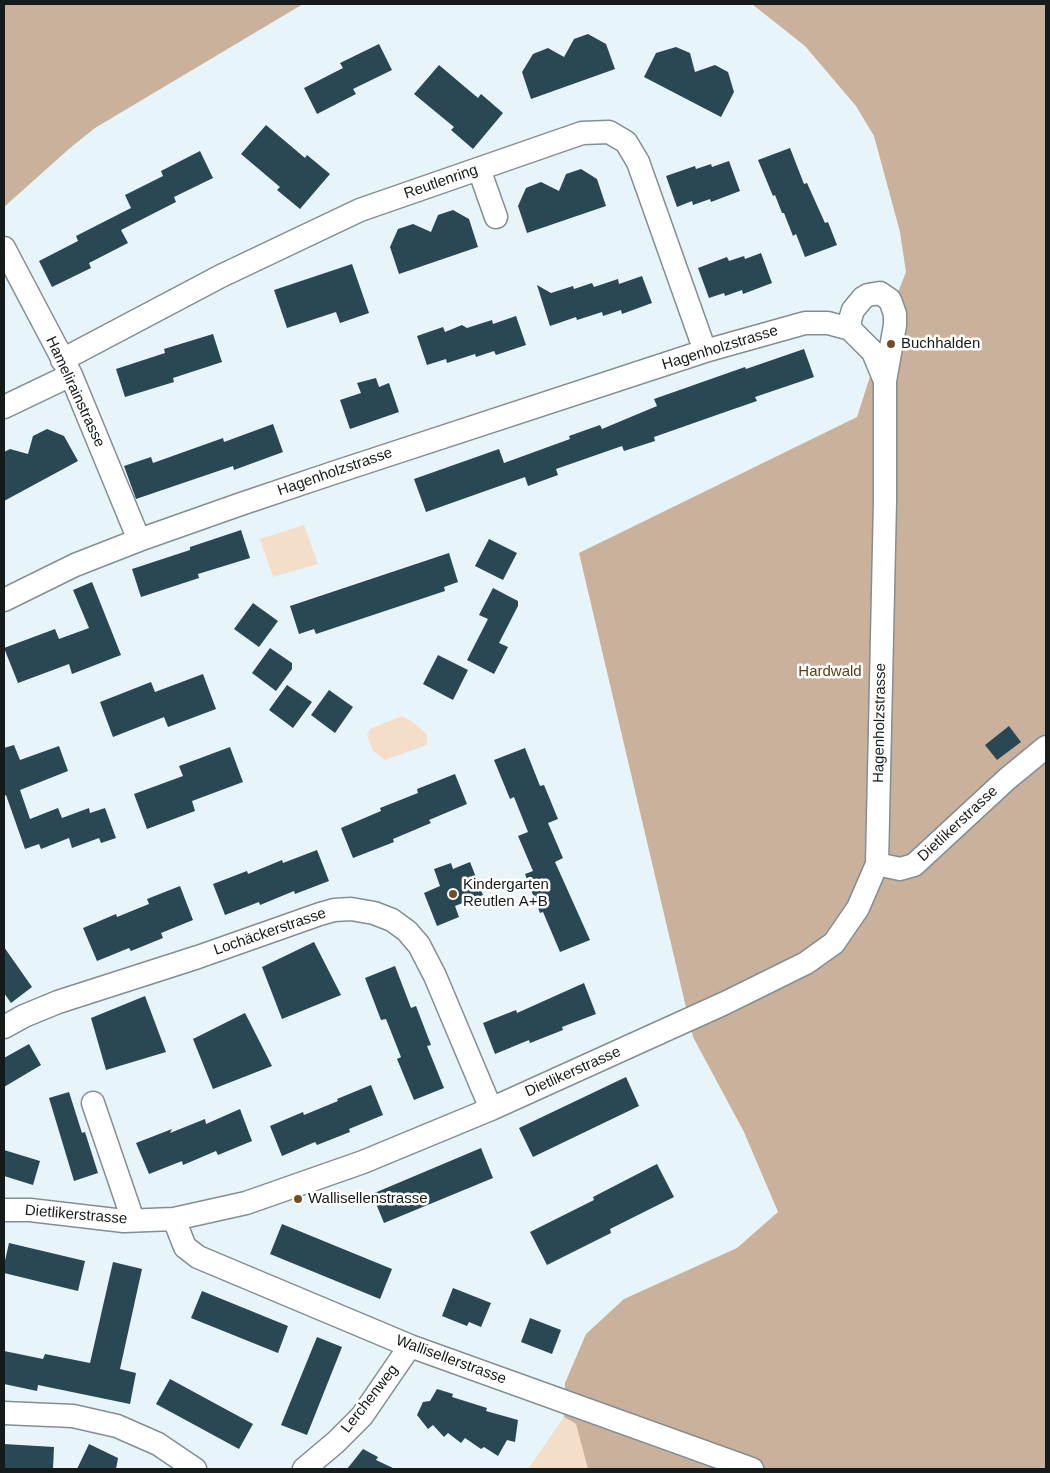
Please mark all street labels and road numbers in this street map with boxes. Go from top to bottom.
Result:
street label: Reutlenring [402,161,480,203]
street label: Hagenholzstrasse [660,322,780,374]
street label: Hamelirainstrasse [41,334,109,450]
street label: Hagenholzstrasse [275,444,395,500]
street label: Hagenholzstrasse [870,663,890,783]
street label: Dietlikerstrasse [914,782,1002,866]
street label: Lochäckerstrasse [211,904,329,960]
street label: Dietlikerstrasse [523,1043,623,1101]
street label: Dietlikerstrasse [24,1202,128,1228]
street label: Wallisellerstrasse [393,1332,509,1388]
street label: Lerchenweg [338,1361,402,1437]

